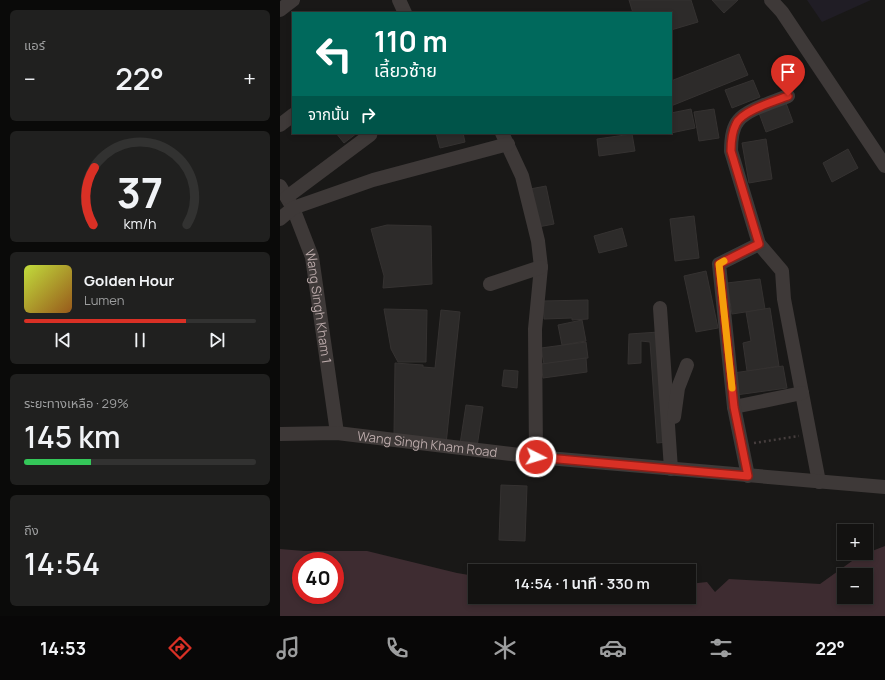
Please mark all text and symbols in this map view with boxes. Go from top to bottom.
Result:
text: 110 m [374,22,448,60]
icon: left [308,28,360,80]
text: แอร์ [24,36,45,54]
pin [771,55,805,96]
text: 22° [115,58,164,99]
text: เลี้ยวซ้าย [374,58,437,82]
icon: arrive [777,61,799,83]
text: − [24,64,36,94]
text: + [243,64,256,94]
text: จากนั้น [308,104,349,125]
icon: right [357,104,379,126]
text: 37 [117,164,163,220]
text: km/h [123,213,157,232]
street label: Wang Singh Kham 1 [301,247,336,365]
text: Golden Hour [84,270,174,291]
text: Lumen [84,291,124,309]
icon: previous [52,329,74,351]
icon: pause [129,329,151,351]
icon: next [206,329,228,351]
text: ระยะทางเหลือ · 29% [24,394,129,412]
text: 145 km [24,416,120,457]
street label: Wang Singh Kham Road [356,427,498,461]
position arrow [515,436,557,478]
text: ถึง [24,521,39,539]
map controls [837,524,873,604]
button: + [837,524,873,560]
text: 14:54 [24,543,100,584]
speed limit sign: 40 [292,552,344,604]
button: − [837,568,873,604]
text: 14:54 · 1 นาที · 330 m [514,573,650,594]
icon: directions [166,634,194,662]
icon: music [274,634,302,662]
icon: phone [383,634,411,662]
icon: climate [491,634,519,662]
icon: car [599,634,627,662]
icon: filters [707,634,735,662]
text: 14:53 [40,636,86,660]
text: 22° [815,636,845,660]

